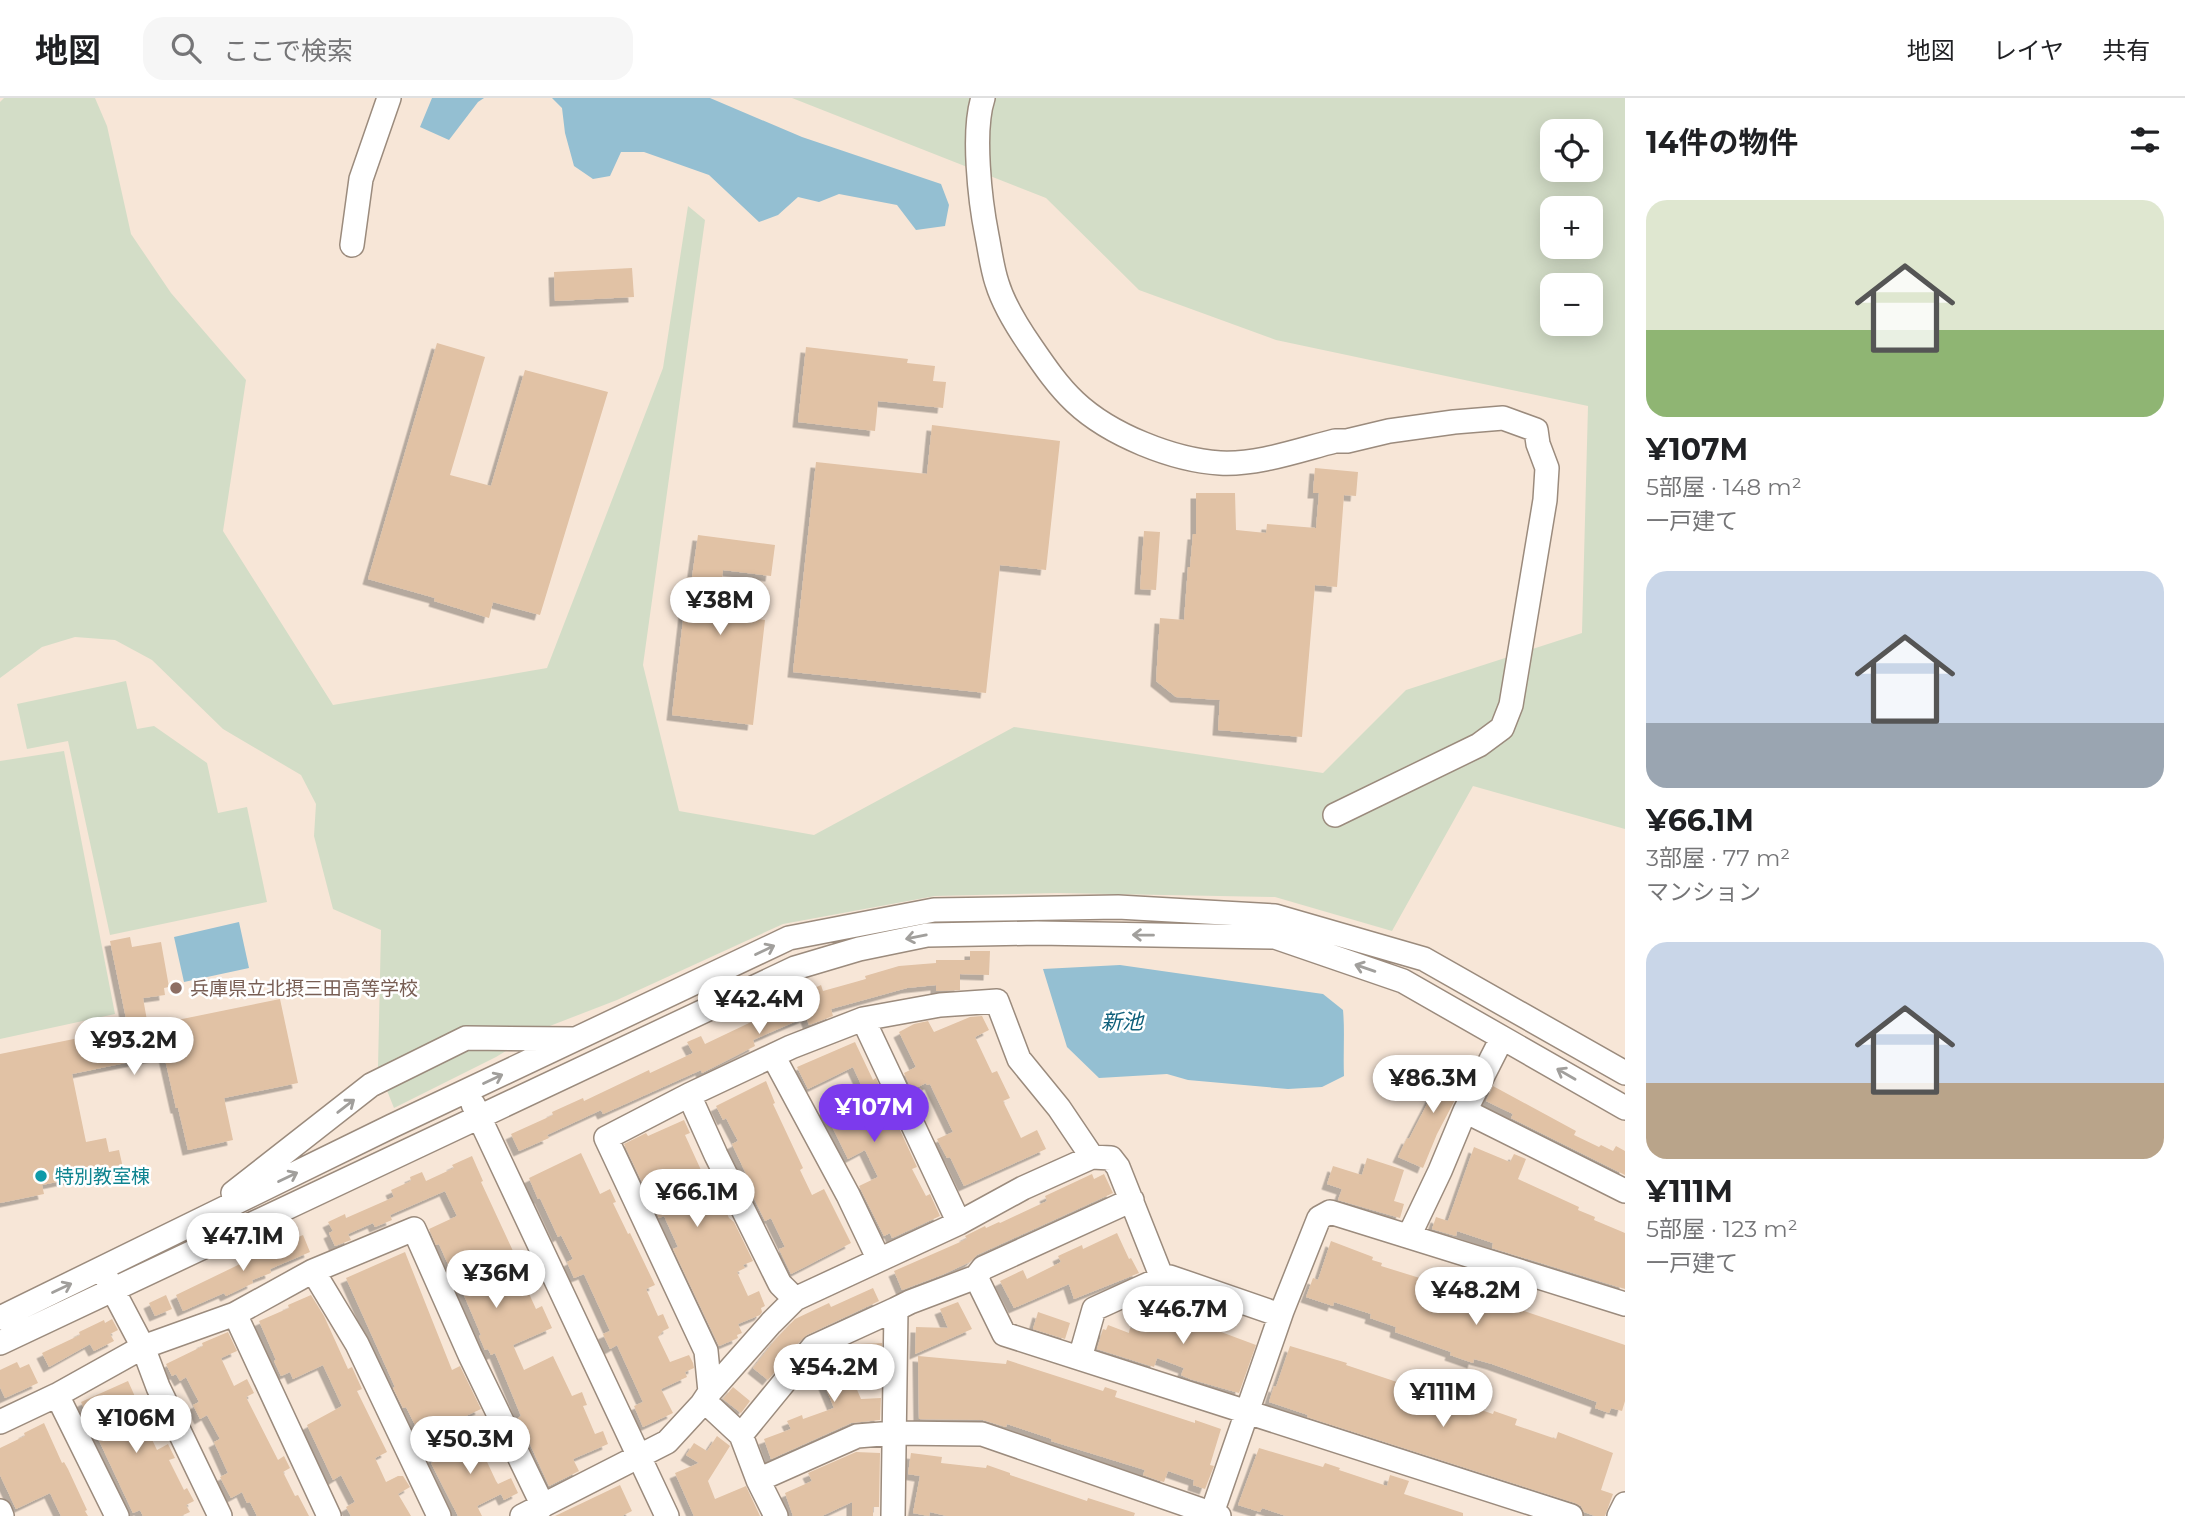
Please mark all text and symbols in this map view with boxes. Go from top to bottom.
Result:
search box [143,17,633,80]
icon: search [167,29,205,67]
text: 地図 [35,30,101,70]
text: ここで検索 [223,35,353,67]
text: 地図 [1907,36,1955,65]
text: レイヤ [1993,36,2064,65]
text: 共有 [2102,36,2150,65]
map controls [1540,119,1603,336]
button: locate [1540,119,1603,182]
icon: filters [2126,121,2164,159]
text: 14件の物件 [1646,124,1798,161]
button: + [1540,196,1603,259]
icon: home [1842,245,1968,371]
button: − [1540,273,1603,336]
text: ¥107M [1646,431,1748,468]
text: 5部屋 · 148 m² [1646,473,1802,501]
text: 一戸建て [1646,507,1738,535]
pin: ¥38M [679,578,761,637]
text: ¥38M [686,586,754,614]
icon: home [1842,616,1968,742]
text: ¥66.1M [1646,802,1754,839]
text: 3部屋 · 77 m² [1646,844,1790,872]
text: マンション [1646,878,1761,906]
one-way arrow [1132,928,1155,942]
one-way arrow [905,931,928,945]
one-way arrow [754,943,775,956]
one-way arrow [1355,961,1377,973]
pin: ¥42.4M [702,976,816,1036]
place label: 兵庫県立北摂三田高等学校 [190,977,418,1000]
marker: 兵庫県立北摂三田高等学校 [168,980,184,996]
text: ¥42.4M [714,985,804,1013]
icon: home [1842,987,1968,1113]
water label: 新池 [1101,1009,1145,1034]
pin: ¥93.2M [77,1018,191,1077]
text: ¥93.2M [91,1026,177,1054]
pin: ¥86.3M [1376,1056,1490,1115]
text: ¥86.3M [1389,1064,1477,1092]
one-way arrow [1556,1067,1576,1081]
one-way arrow [482,1072,503,1086]
pin: ¥107M [825,1084,923,1144]
text: ¥107M [835,1093,913,1121]
one-way arrow [336,1098,354,1113]
place label: 特別教室棟 [55,1165,150,1188]
marker: 特別教室棟 [33,1168,49,1184]
one-way arrow [277,1170,298,1184]
pin: ¥66.1M [640,1170,754,1229]
text: ¥111M [1646,1173,1733,1210]
text: ¥66.1M [656,1178,738,1206]
pin: ¥47.1M [186,1214,300,1273]
text: 5部屋 · 123 m² [1646,1215,1798,1243]
text: ¥47.1M [202,1222,284,1250]
text: 一戸建て [1646,1249,1738,1277]
pin: ¥36M [455,1250,537,1310]
text: ¥36M [462,1259,530,1287]
pin: ¥48.2M [1419,1268,1533,1327]
text: ¥48.2M [1431,1276,1521,1304]
one-way arrow [51,1281,72,1295]
pin: ¥46.7M [1126,1286,1240,1346]
text: ¥46.7M [1138,1295,1228,1323]
pin: ¥54.2M [777,1344,891,1404]
text: ¥54.2M [790,1353,878,1381]
pin: ¥111M [1394,1370,1492,1429]
text: ¥111M [1410,1378,1476,1406]
pin: ¥106M [87,1396,185,1455]
text: ¥106M [97,1404,175,1432]
pin: ¥50.3M [413,1416,527,1476]
text: ¥50.3M [426,1425,514,1453]

